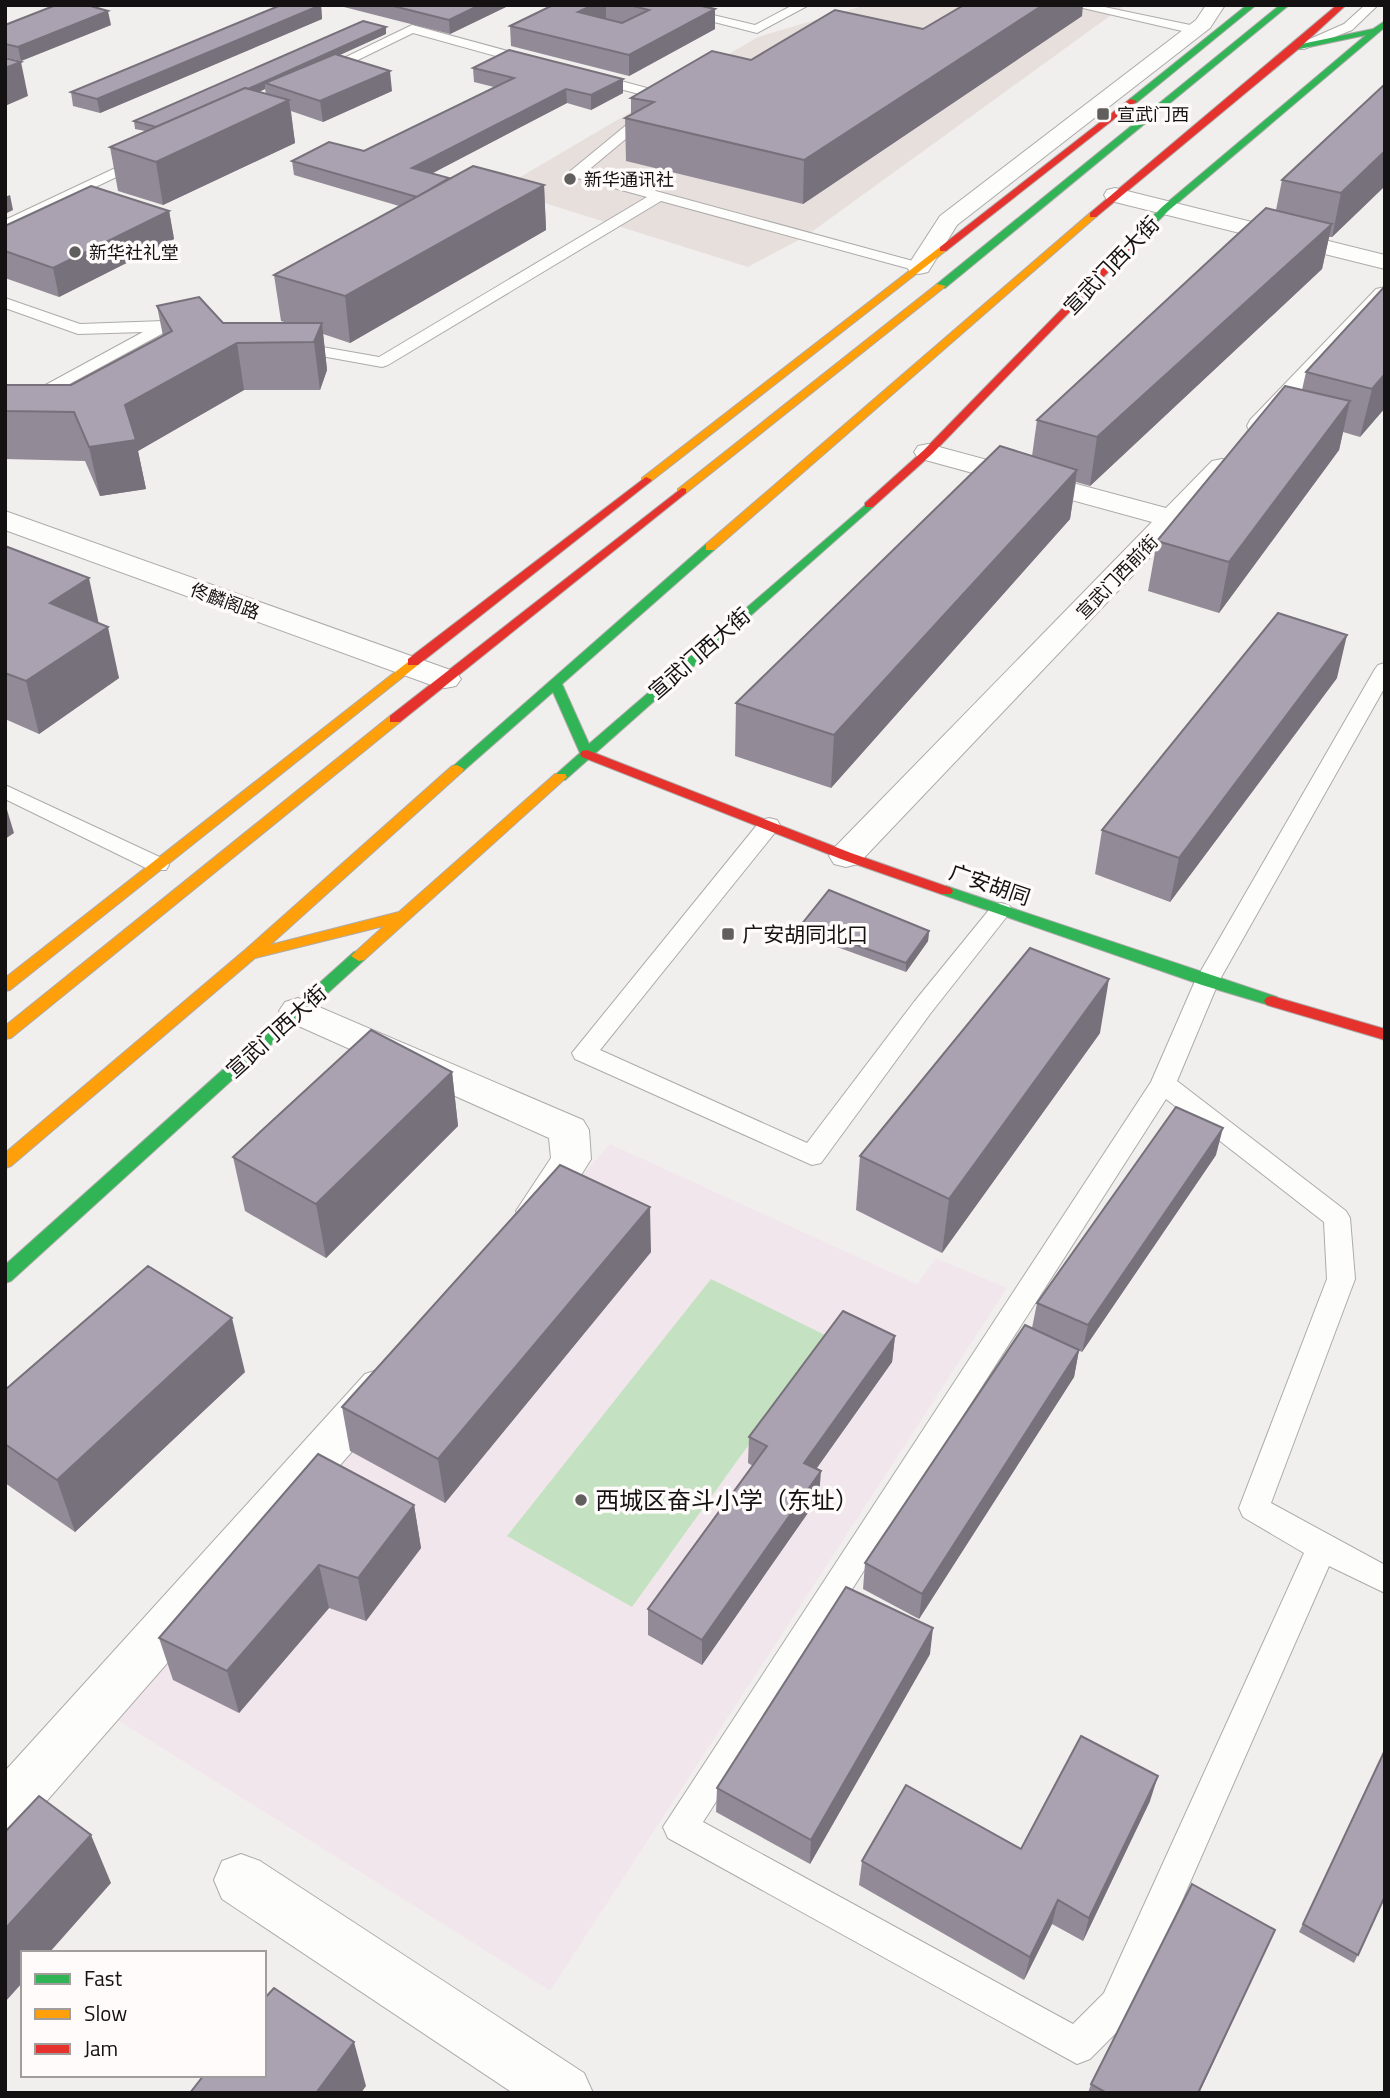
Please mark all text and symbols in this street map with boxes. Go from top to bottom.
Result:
place label: 宣武门西 [1117,101,1189,128]
marker: 宣武门西 [1095,106,1111,122]
place label: 新华通讯社 [584,166,674,193]
marker: 新华通讯社 [562,171,578,187]
street label: 宣武门西大街 [1056,209,1166,321]
place label: 新华社礼堂 [89,239,179,266]
marker: 新华社礼堂 [67,244,83,260]
street label: 宣武门西前街 [1070,529,1164,625]
street label: 佟麟阁路 [187,576,263,626]
street label: 宣武门西大街 [641,600,757,706]
street label: 广安胡同 [945,855,1035,913]
place label: 广安胡同北口 [742,918,868,950]
marker: 广安胡同北口 [720,926,736,942]
street label: 宣武门西大街 [218,977,334,1085]
place label: 西城区奋斗小学（东址） [595,1482,859,1518]
marker: 西城区奋斗小学（东址） [573,1492,589,1508]
legend [21,1951,266,2077]
text: Fast [84,1962,123,1994]
text: Slow [84,1997,127,2029]
text: Jam [84,2032,118,2064]

